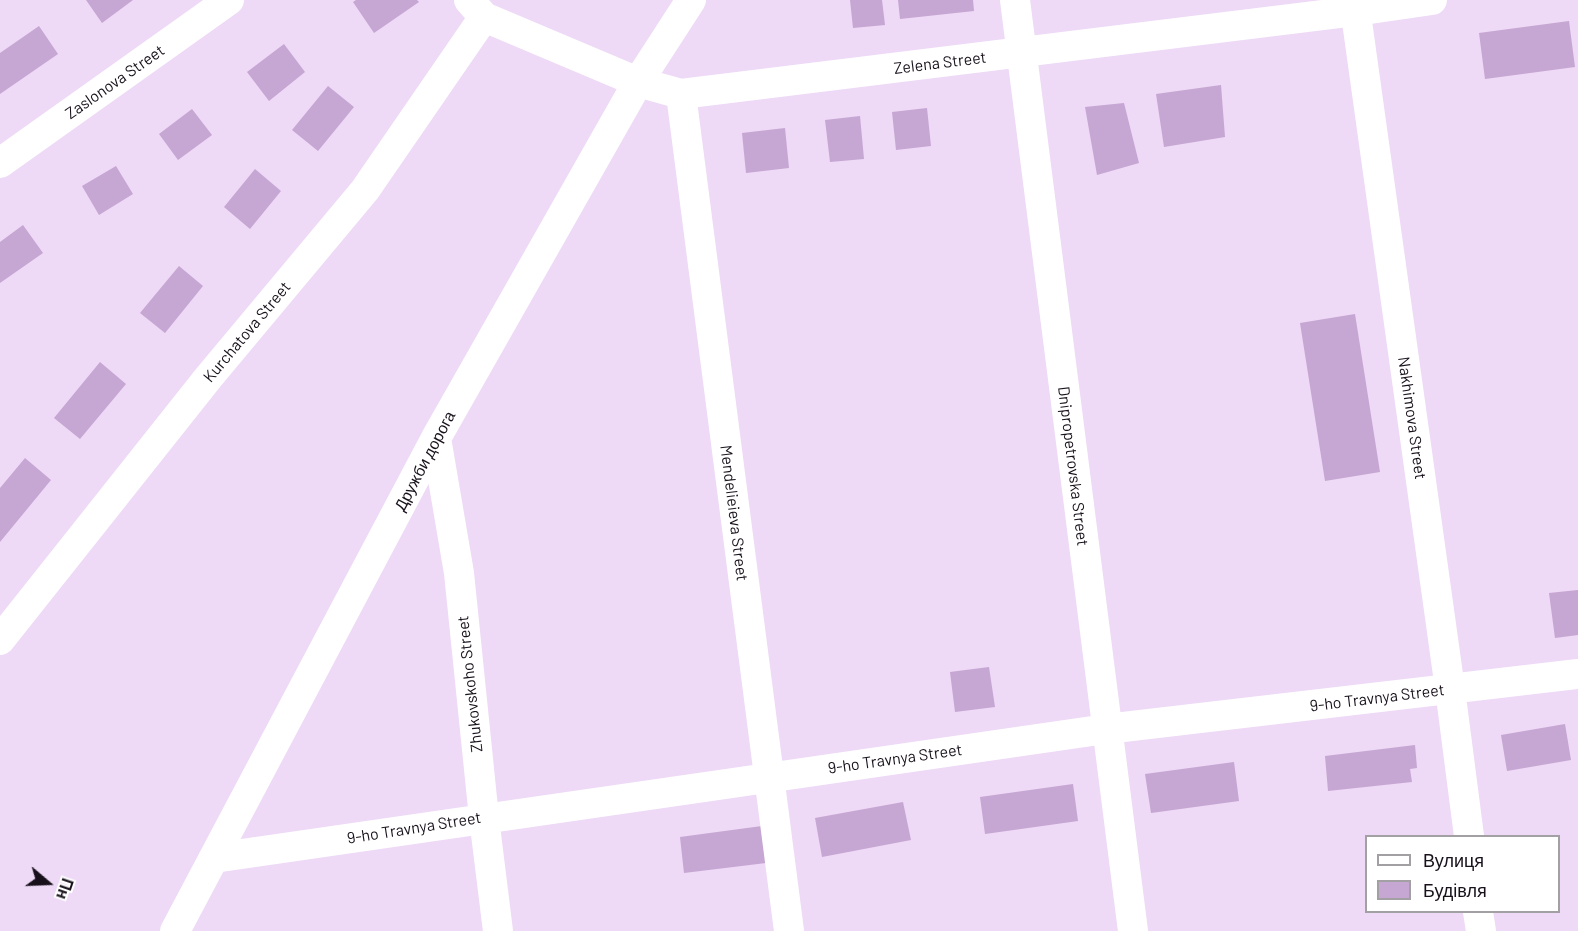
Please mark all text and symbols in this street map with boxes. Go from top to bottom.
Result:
street label: Zaslonova Street [62,41,168,123]
street label: Zelena Street [893,48,987,78]
street label: Kurchatova Street [199,278,295,386]
street label: Nakhimova Street [1394,355,1430,481]
street label: Dnipropetrovska Street [1054,385,1092,547]
street label: Дружби дорога [391,408,459,514]
street label: Mendelieieva Street [716,444,752,582]
street label: Zhukovskoho Street [453,615,487,753]
street label: 9-ho Travnya Street [1309,680,1445,716]
street label: 9-ho Travnya Street [827,740,963,778]
street label: 9-ho Travnya Street [346,808,482,848]
legend [1365,835,1560,913]
text: Вулиця [1423,849,1484,871]
north arrow [18,853,78,913]
text: Пн [53,876,78,902]
text: Будівля [1423,879,1487,901]

